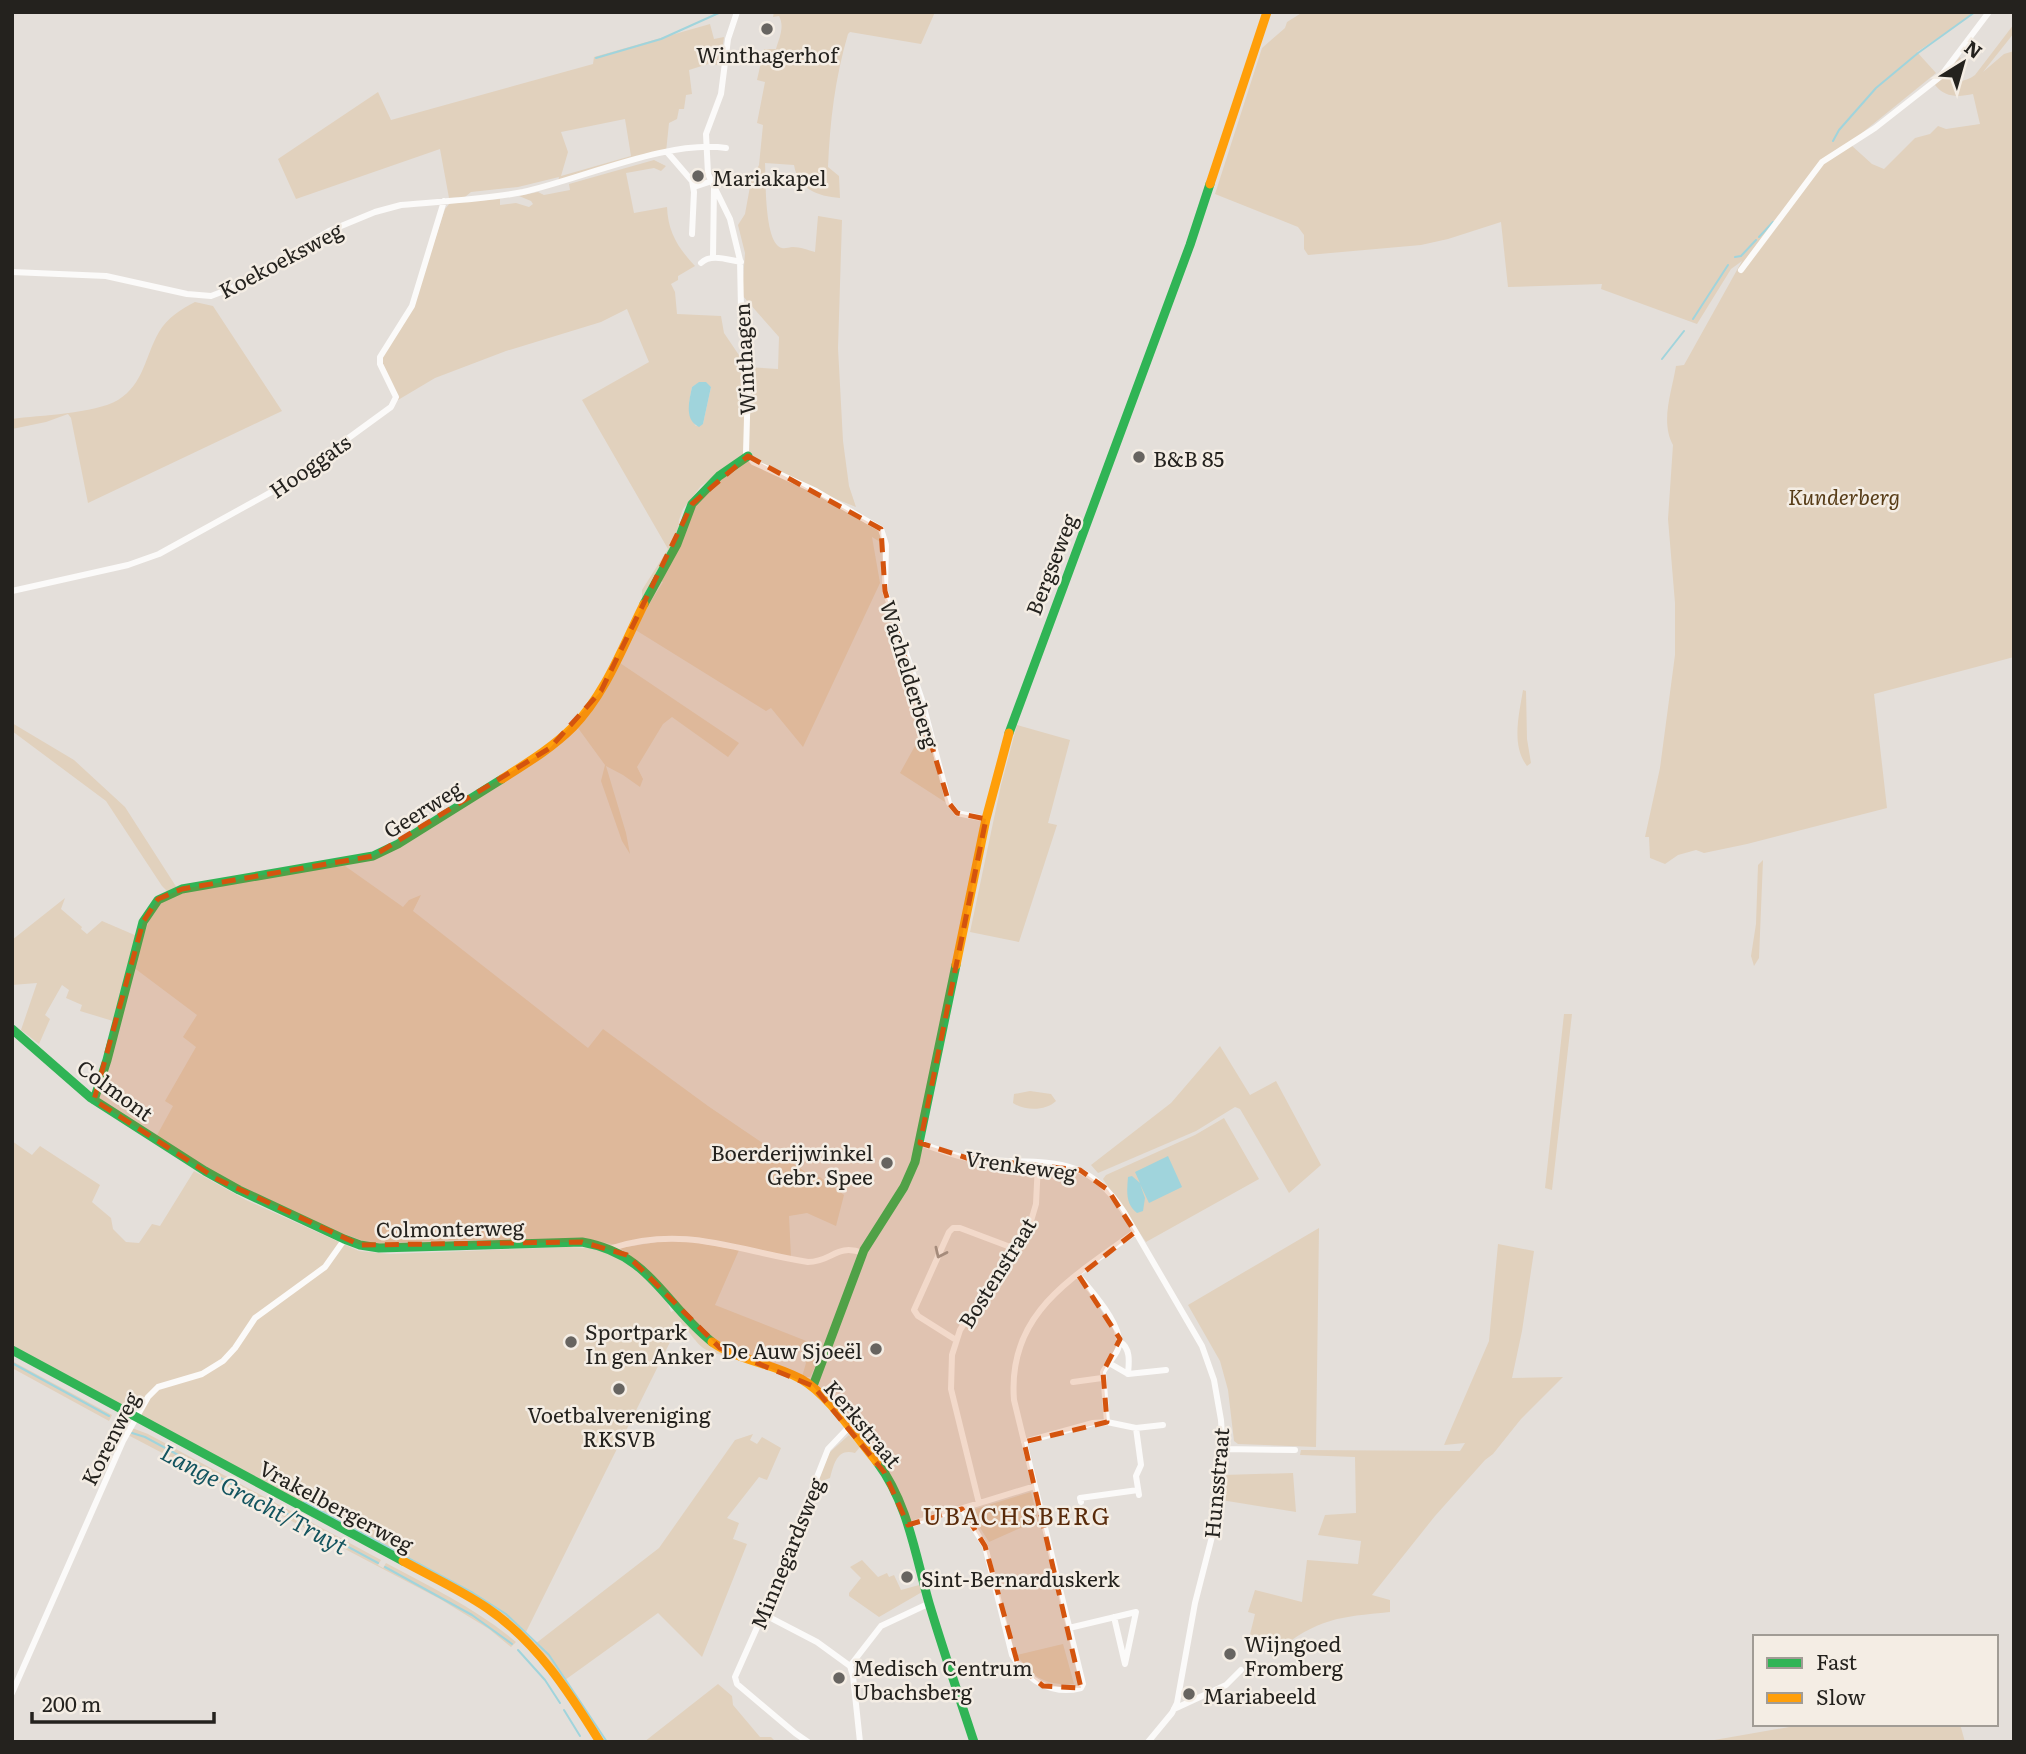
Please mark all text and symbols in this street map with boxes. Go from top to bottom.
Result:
marker: Winthagerhof [759,21,775,37]
north arrow [1928,28,1998,98]
text: N [1959,33,1989,65]
place label: Winthagerhof [696,38,840,69]
place label: Mariakapel [712,161,826,192]
marker: Mariakapel [690,168,706,184]
street label: Koekoeksweg [212,213,348,305]
street label: Winthagen [725,302,761,416]
street label: Hooggats [262,425,356,505]
place label: B&B 85 [1153,442,1224,473]
marker: B&B 85 [1131,449,1147,465]
park label: Kunderberg [1788,480,1900,511]
street label: Bergseweg [1016,509,1084,619]
street label: Wachelderberg [874,596,948,752]
street label: Geerweg [377,771,468,844]
street label: Colmont [71,1051,161,1128]
place label: Boerderijwinkel Gebr. Spee [711,1136,873,1191]
street label: Vrenkeweg [963,1141,1079,1187]
marker: Boerderijwinkel Gebr. Spee [879,1155,895,1171]
street label: Colmonterweg [375,1210,525,1244]
street label: Bostenstraat [950,1210,1043,1333]
one-way arrow [934,1246,948,1258]
place label: Sportpark In gen Anker [585,1315,714,1370]
marker: Sportpark In gen Anker [563,1334,579,1350]
place label: De Auw Sjoeël [721,1334,862,1365]
marker: De Auw Sjoeël [868,1341,884,1357]
street label: Kerkstraat [818,1372,910,1474]
marker: Voetbalvereniging RKSVB [611,1381,627,1397]
street label: Korenweg [72,1386,146,1490]
place label: Voetbalvereniging RKSVB [527,1398,711,1453]
street label: Hunsstraat [1195,1426,1235,1540]
water label: Lange Gracht/Truyt [155,1434,355,1562]
street label: Vrakelbergerweg [254,1451,420,1559]
street label: Minnegardsweg [741,1472,831,1634]
district label: UBACHSBERG [922,1497,1112,1532]
place label: Sint-Bernarduskerk [921,1562,1120,1593]
marker: Sint-Bernarduskerk [899,1569,915,1585]
place label: Wijngoed Fromberg [1244,1627,1343,1682]
legend [1753,1635,1998,1726]
text: Fast [1816,1645,1857,1676]
marker: Wijngoed Fromberg [1222,1646,1238,1662]
place label: Medisch Centrum Ubachsberg [853,1651,1033,1706]
marker: Medisch Centrum Ubachsberg [831,1670,847,1686]
place label: Mariabeeld [1203,1679,1316,1710]
scale bar [32,1680,214,1724]
text: Slow [1816,1680,1866,1711]
marker: Mariabeeld [1181,1686,1197,1702]
text: 200 m [42,1687,102,1718]

